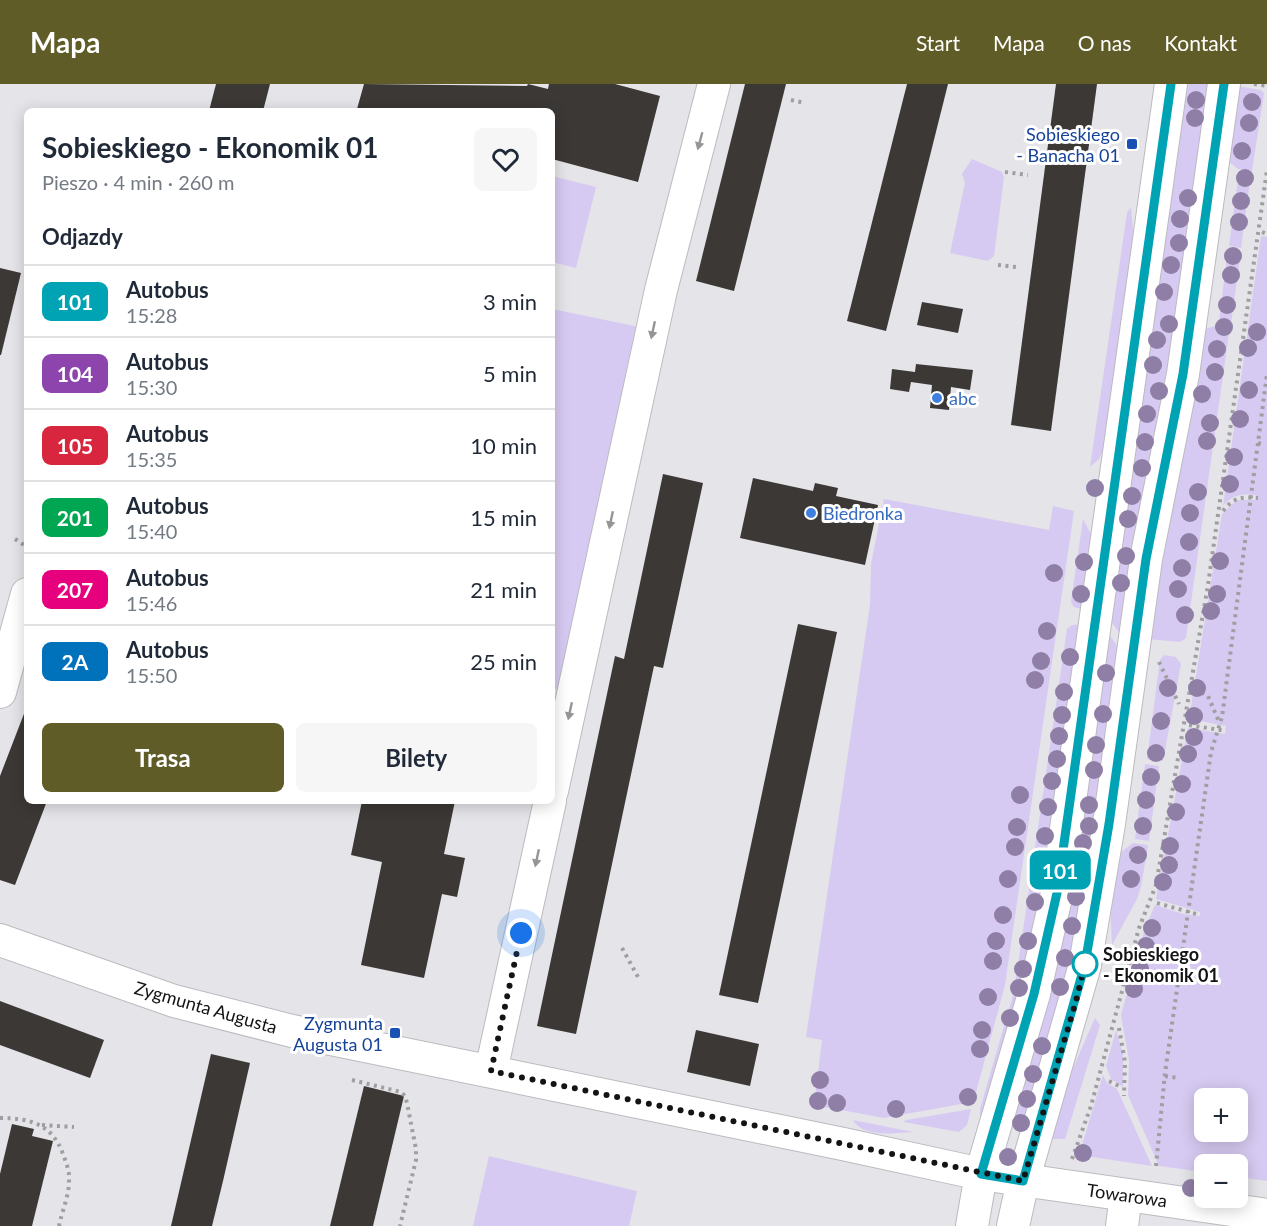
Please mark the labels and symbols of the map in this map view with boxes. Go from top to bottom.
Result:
place label: Sobieskiego - Banacha 01 [1016,123,1120,166]
one-way arrow [694,131,704,150]
marker: Sobieskiego - Banacha 01 [1125,137,1139,151]
one-way arrow [647,321,657,339]
place label: abc [949,387,977,409]
marker: abc [930,391,944,405]
place label: Biedronka [823,502,903,524]
marker: Biedronka [804,506,818,520]
one-way arrow [606,511,615,530]
one-way arrow [564,702,574,720]
one-way arrow [532,849,542,867]
line badge: 101 [1026,850,1094,890]
your location [506,918,536,948]
place label: Sobieskiego - Ekonomik 01 [1103,943,1219,986]
marker: Sobieskiego - Ekonomik 01 [1072,951,1098,977]
street label: Zygmunta Augusta [132,976,280,1038]
place label: Zygmunta Augusta 01 [293,1012,383,1055]
marker: Zygmunta Augusta 01 [388,1026,402,1040]
street label: Towarowa [1086,1178,1168,1212]

